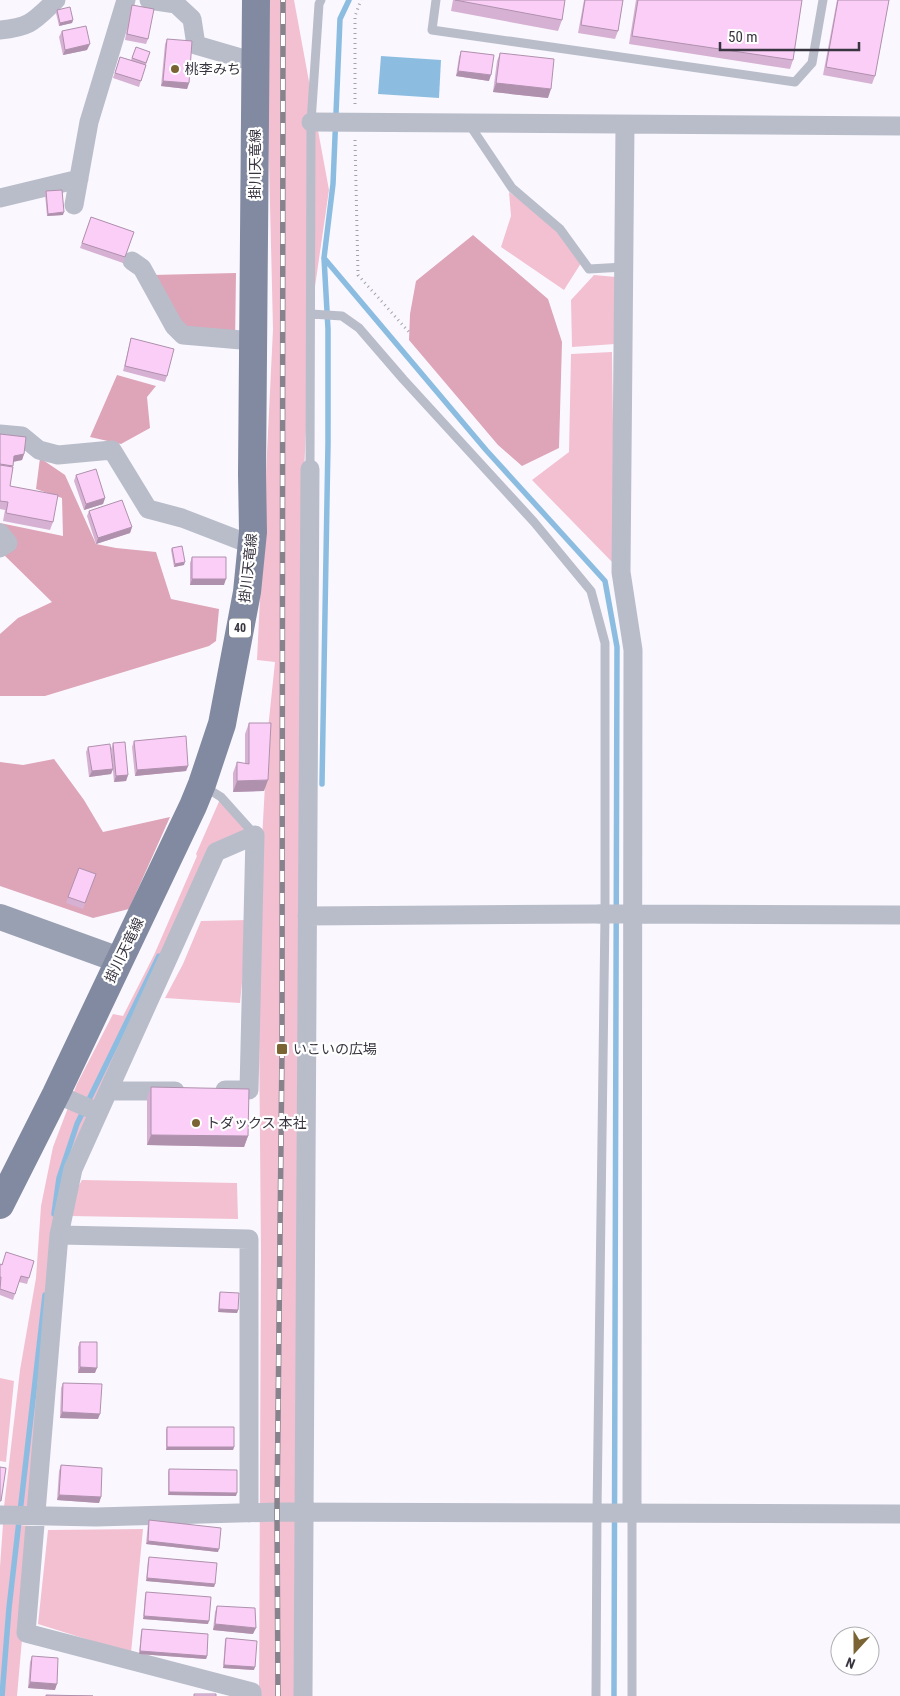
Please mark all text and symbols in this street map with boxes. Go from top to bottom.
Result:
scale bar [720,20,859,52]
text: 50 m [728,28,758,46]
place label: 桃李みち [185,61,241,77]
marker: 桃李みち [169,63,181,75]
street label: 掛川天竜線 [247,129,263,199]
street label: 掛川天竜線 [236,532,260,604]
road number: 40 [229,618,251,638]
street label: 掛川天竜線 [101,915,147,985]
place label: いこいの広場 [293,1041,377,1057]
marker: いこいの広場 [275,1042,289,1056]
place label: トダックス 本社 [206,1115,307,1131]
marker: トダックス 本社 [190,1117,202,1129]
north arrow [830,1626,880,1676]
text: N [843,1654,857,1672]

